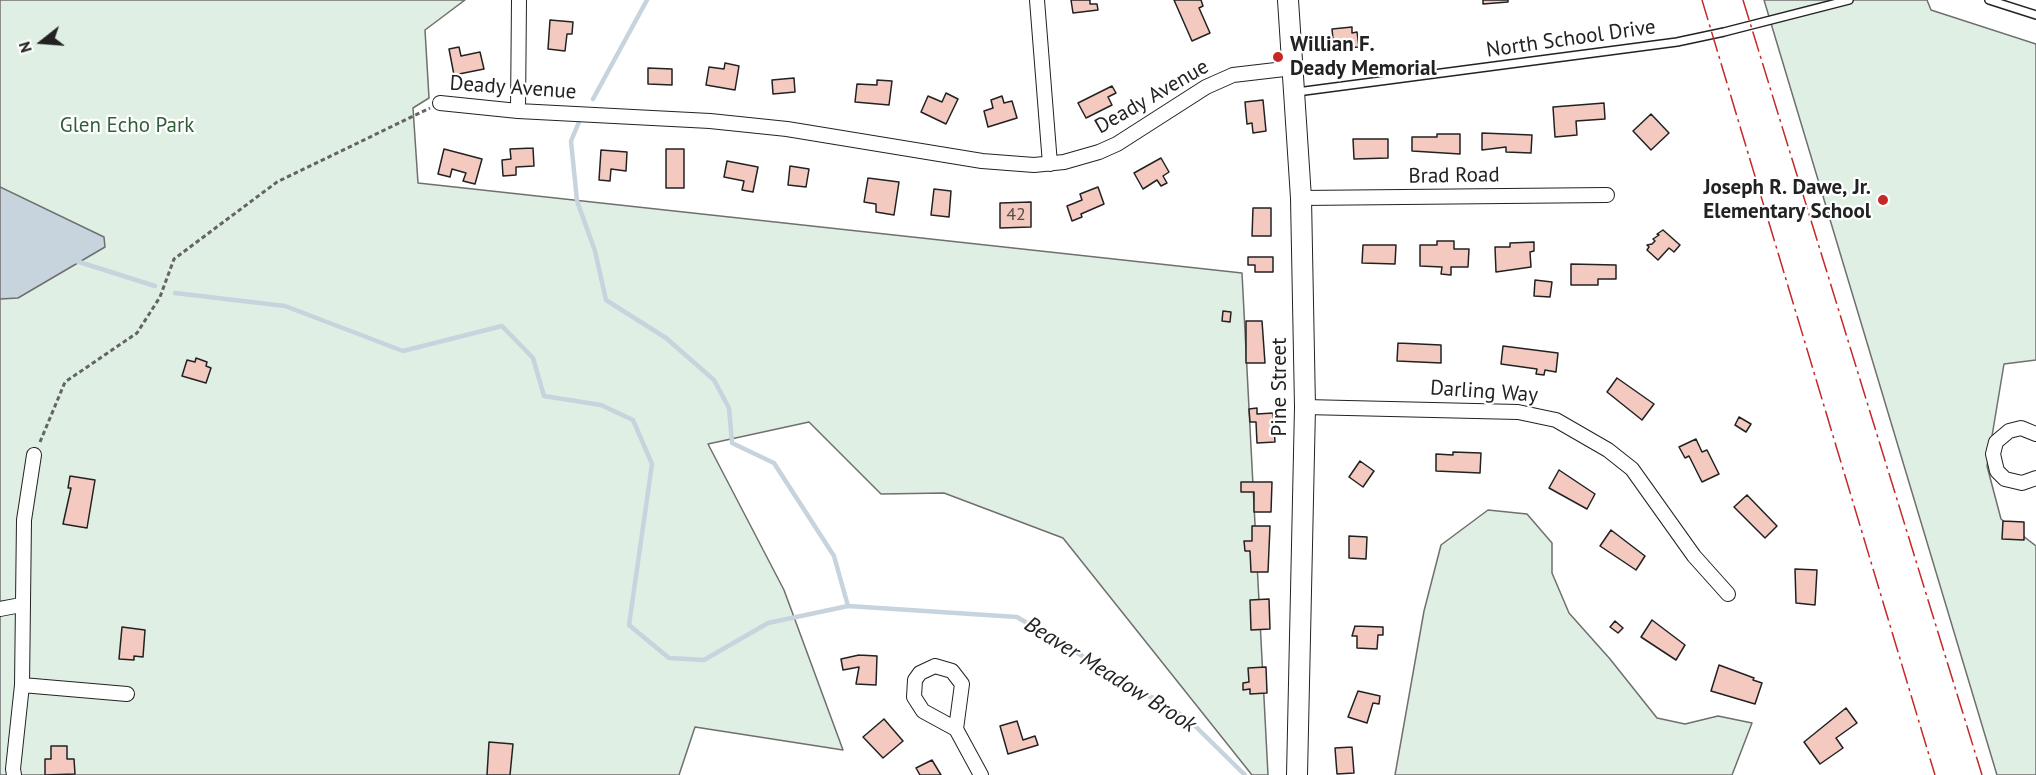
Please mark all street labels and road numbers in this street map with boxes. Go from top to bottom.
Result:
street label: North School Drive [1485,15,1657,63]
street label: Deady Avenue [1091,54,1213,140]
street label: Deady Avenue [449,71,577,105]
street label: Brad Road [1408,163,1500,189]
street label: Pine Street [1267,338,1293,436]
street label: Darling Way [1429,376,1539,408]

